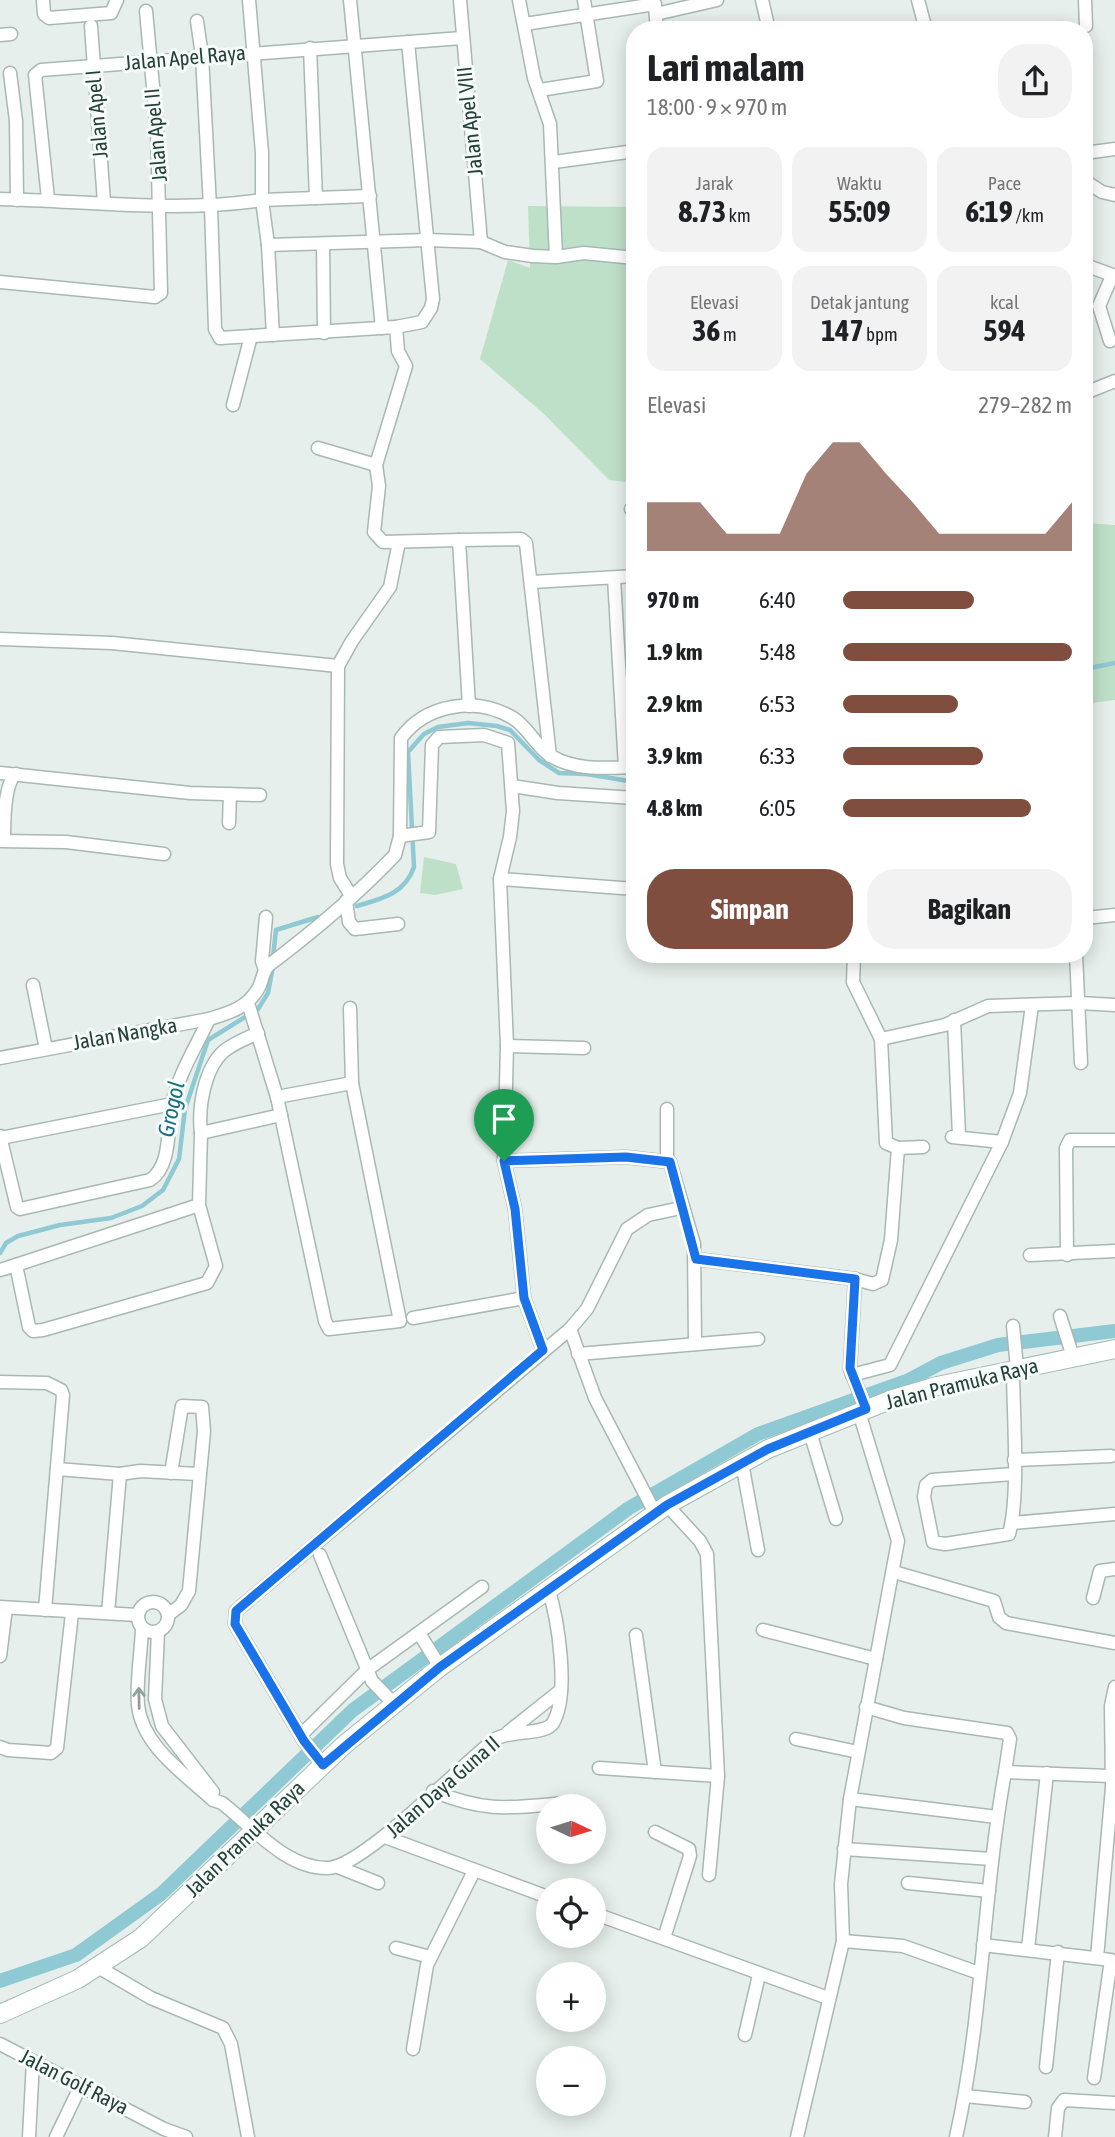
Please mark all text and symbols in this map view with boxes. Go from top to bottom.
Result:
street label: Jalan Apel Raya [123,40,247,74]
button: share [998,44,1072,118]
text: Lari malam [647,46,805,89]
street label: Jalan Apel VIII [451,65,487,177]
street label: Jalan Apel I [80,69,112,159]
street label: Jalan Apel II [139,87,171,183]
text: 18:00 · 9 × 970 m [647,94,787,120]
text: Jarak [696,172,733,194]
text: Waktu [837,172,882,194]
text: Pace [988,172,1021,194]
text: 8.73 [678,194,726,228]
text: 55:09 [828,194,891,228]
text: 6:19 [965,194,1013,228]
text: km [726,204,751,226]
text: /km [1013,204,1044,226]
text: Elevasi [690,291,739,313]
text: Detak jantung [810,291,909,313]
text: kcal [990,291,1019,313]
text: 36 [692,313,720,347]
text: 147 [821,313,864,347]
text: 594 [983,313,1026,347]
text: m [720,323,737,345]
text: bpm [864,323,898,345]
text: Elevasi [647,392,706,418]
text: 279–282 m [978,392,1072,418]
text: 970 m [647,587,699,613]
text: 6:40 [759,587,796,613]
text: 1.9 km [647,639,703,665]
text: 5:48 [759,639,796,665]
text: 2.9 km [647,691,703,717]
text: 6:53 [759,691,796,717]
text: 3.9 km [647,743,703,769]
text: 6:33 [759,743,796,769]
text: 4.8 km [647,795,703,821]
text: 6:05 [759,795,796,821]
button: Simpan [647,869,853,949]
button: Bagikan [867,869,1072,949]
street label: Jalan Nangka [71,1012,179,1054]
water label: Grogol [152,1079,190,1139]
pin [474,1089,534,1161]
icon: arrive [485,1100,523,1138]
street label: Jalan Pramuka Raya [883,1352,1041,1414]
one-way arrow [132,1687,146,1710]
street label: Jalan Daya Guna II [381,1731,504,1842]
street label: Jalan Pramuka Raya [180,1775,309,1901]
north arrow [536,1794,606,1864]
map controls [536,1794,606,2116]
button: locate [536,1878,606,1948]
button: + [536,1962,606,2032]
street label: Jalan Golf Raya [16,2043,133,2119]
button: − [536,2046,606,2116]

